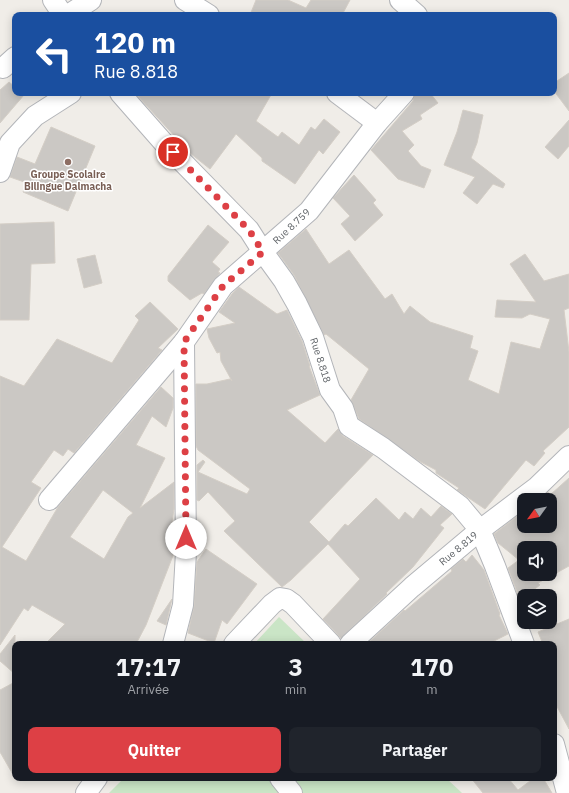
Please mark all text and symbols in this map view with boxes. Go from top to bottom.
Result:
text: 120 m [94,24,176,61]
icon: left [28,28,80,80]
text: Rue 8.818 [94,60,178,83]
pin [156,135,190,169]
icon: arrive [162,141,184,163]
marker: Groupe Scolaire Bilingue Dalmacha [63,157,73,167]
place label: Groupe Scolaire Bilingue Dalmacha [24,168,112,193]
street label: Rue 8.759 [270,206,313,247]
street label: Rue 8.818 [307,336,334,384]
north arrow [517,493,557,533]
map controls [517,493,557,629]
position arrow [165,517,207,559]
street label: Rue 8.819 [436,528,480,568]
button: sound [517,541,557,581]
button: layers [517,589,557,629]
text: 17:17 [116,651,181,683]
text: 3 [288,651,303,683]
text: 170 [410,651,453,683]
text: Arrivée [127,681,169,698]
text: min [285,681,307,698]
text: m [426,681,437,698]
button: Quitter [28,727,281,773]
button: Partager [289,727,541,773]

